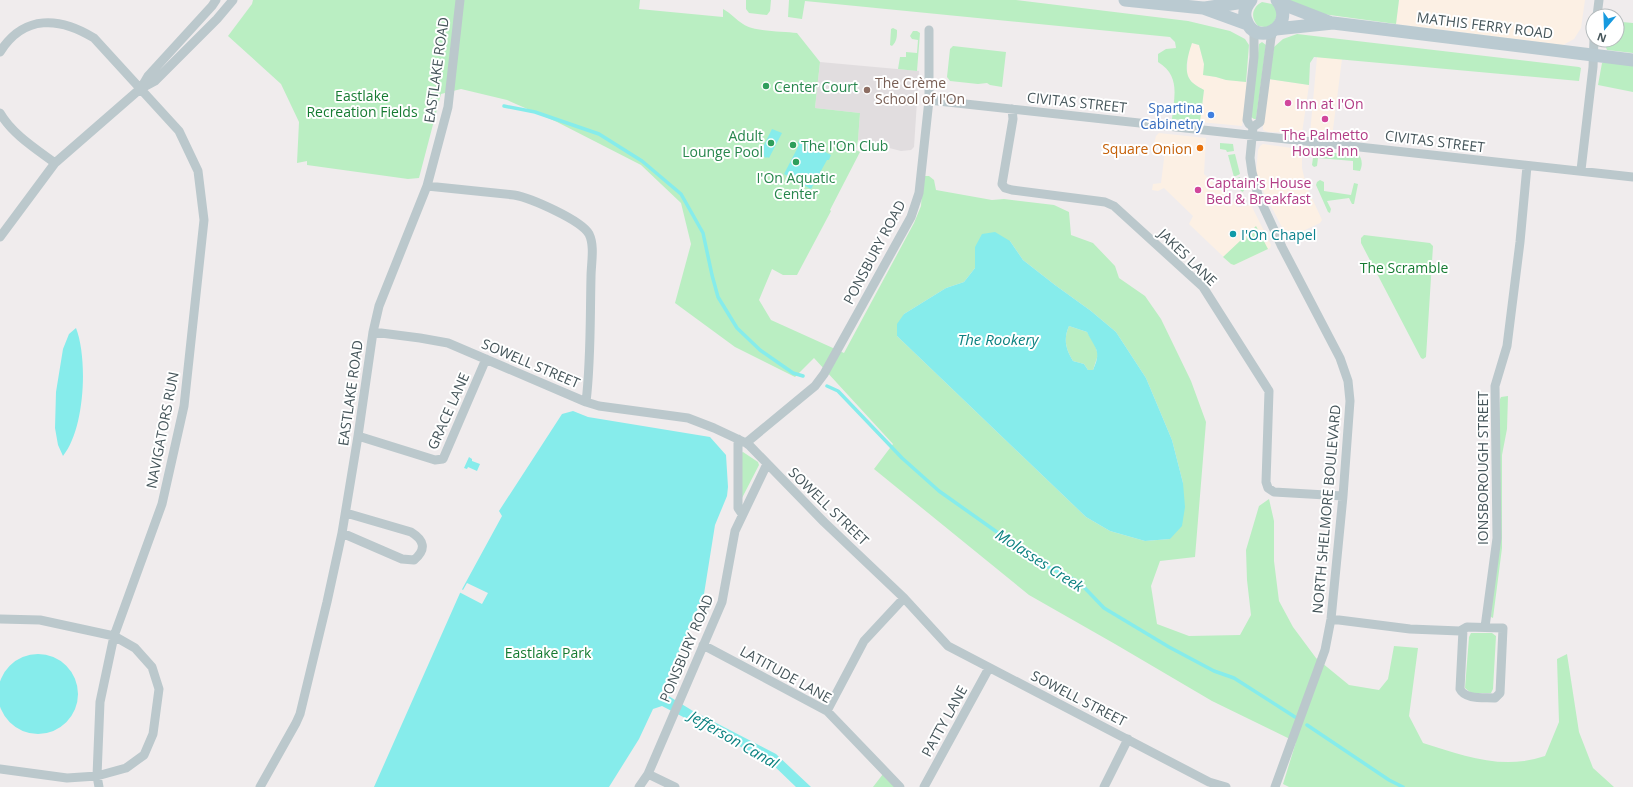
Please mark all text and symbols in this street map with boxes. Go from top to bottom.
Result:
street label: MATHIS FERRY ROAD [1416,7,1554,43]
north arrow [1585,8,1625,48]
street label: EASTLAKE ROAD [419,16,453,124]
text: N [1595,29,1608,46]
place label: The Crème School of I'On [875,73,965,108]
place label: Center Court [774,77,858,96]
marker: Center Court [761,81,771,91]
marker: The Crème School of I'On [862,85,872,95]
park label: Eastlake Recreation Fields [306,86,418,121]
street label: CIVITAS STREET [1026,87,1128,117]
place label: Inn at I'On [1296,94,1364,113]
place label: Spartina Cabinetry [1140,98,1204,133]
marker: Inn at I'On [1283,98,1293,108]
marker: Spartina Cabinetry [1206,110,1216,120]
marker: The Palmetto House Inn [1320,114,1330,124]
place label: The Palmetto House Inn [1282,125,1368,160]
street label: CIVITAS STREET [1384,125,1486,157]
place label: Adult Lounge Pool [682,126,763,161]
place label: The I'On Club [801,136,888,155]
marker: Adult Lounge Pool [766,138,776,148]
place label: Square Onion [1102,139,1192,158]
marker: The I'On Club [788,140,798,150]
marker: Square Onion [1195,143,1205,153]
marker: I'On Aquatic Center [791,157,801,167]
place label: I'On Aquatic Center [756,168,836,203]
place label: Captain's House Bed & Breakfast [1206,173,1311,208]
marker: Captain's House Bed & Breakfast [1193,185,1203,195]
street label: PONSBURY ROAD [839,197,909,307]
street label: JAKES LANE [1153,223,1221,290]
place label: I'On Chapel [1241,225,1316,244]
marker: I'On Chapel [1228,229,1238,239]
park label: The Scramble [1360,258,1448,277]
water label: The Rookery [958,329,1039,349]
street label: SOWELL STREET [479,334,583,392]
street label: EASTLAKE ROAD [333,339,367,447]
street label: NAVIGATORS RUN [141,370,183,490]
street label: GRACE LANE [423,370,473,452]
street label: IONSBOROUGH STREET [1473,391,1492,545]
street label: NORTH SHELMORE BOULEVARD [1307,404,1345,614]
street label: SOWELL STREET [785,463,874,549]
water label: Molasses Creek [992,524,1088,596]
street label: PONSBURY ROAD [655,591,717,705]
street label: LATITUDE LANE [737,641,835,707]
park label: Eastlake Park [505,643,592,662]
street label: SOWELL STREET [1028,666,1130,730]
street label: PATTY LANE [917,682,971,760]
water label: Jefferson Canal [683,704,783,773]

